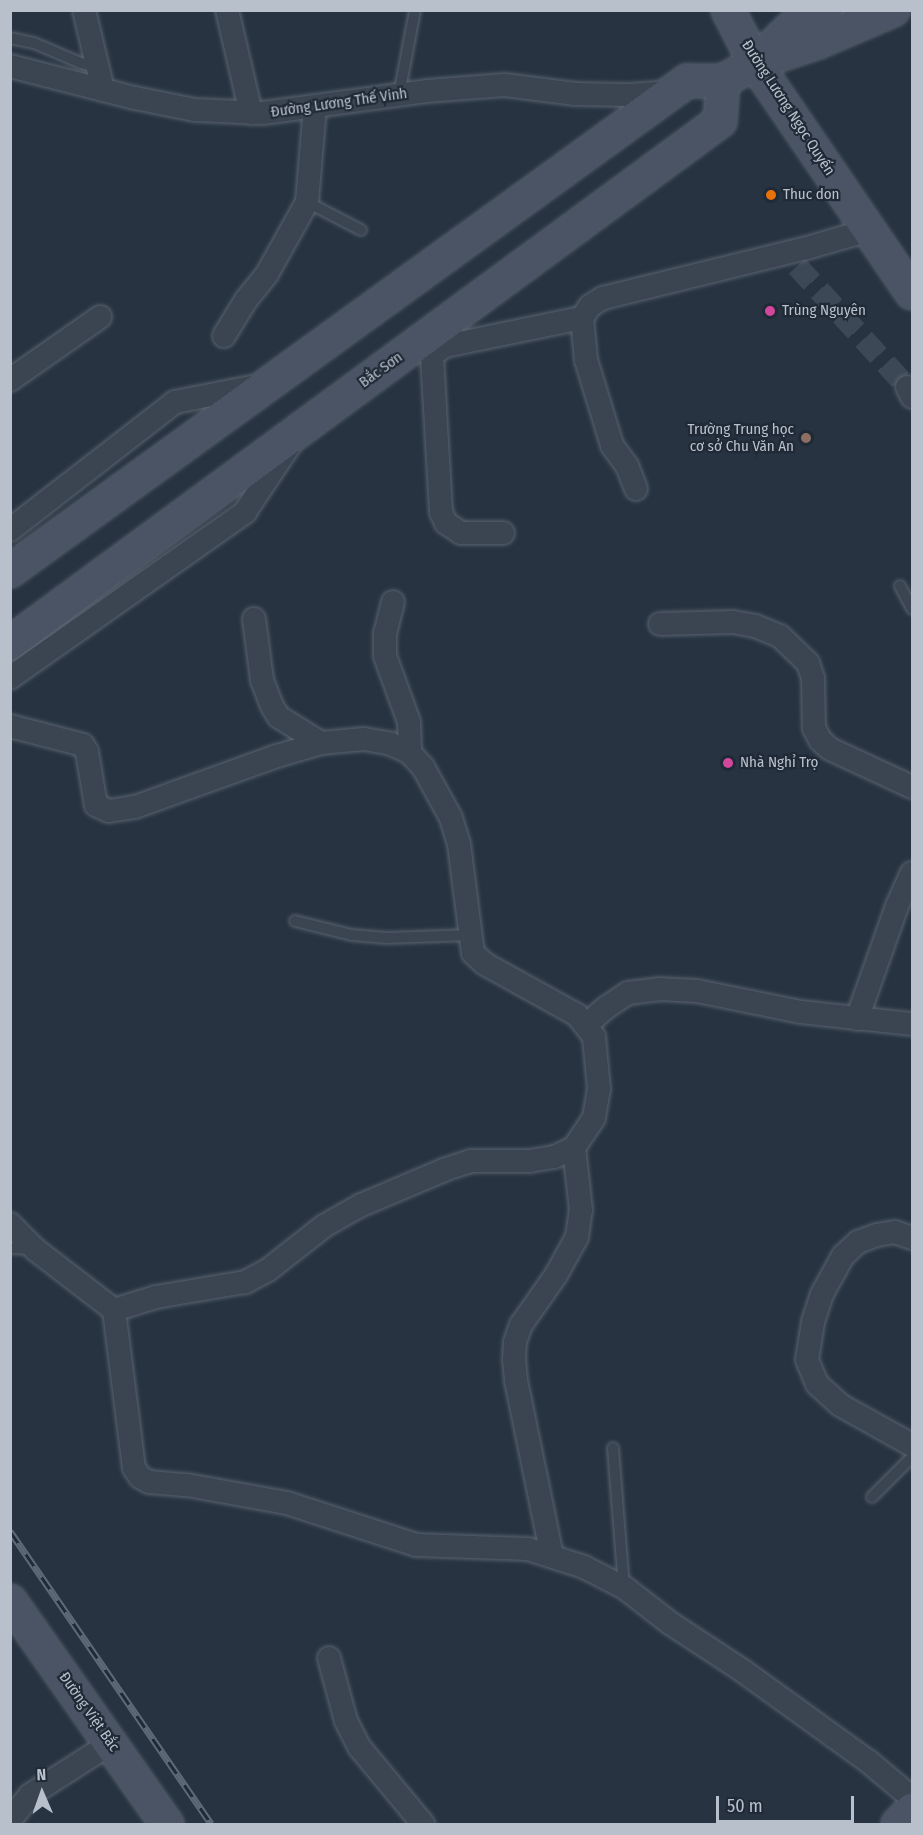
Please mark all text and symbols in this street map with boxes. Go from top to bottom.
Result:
street label: Đường Lương Ngọc Quyến [738,37,838,179]
street label: Đường Lương Thế Vinh [270,85,408,121]
place label: Thuc don [783,186,839,204]
marker: Thuc don [764,188,778,202]
place label: Trùng Nguyên [782,302,866,320]
marker: Trùng Nguyên [763,304,777,318]
street label: Bắc Sơn [356,348,406,392]
place label: Trường Trung học cơ sở Chu Văn An [687,420,794,455]
marker: Trường Trung học cơ sở Chu Văn An [799,431,813,445]
place label: Nhà Nghỉ Trọ [740,754,818,772]
marker: Nhà Nghỉ Trọ [721,756,735,770]
street label: Đường Việt Bắc [55,1669,123,1755]
north arrow [12,1763,72,1823]
text: N [36,1765,46,1784]
scale bar [719,1784,857,1822]
text: 50 m [727,1795,763,1817]

